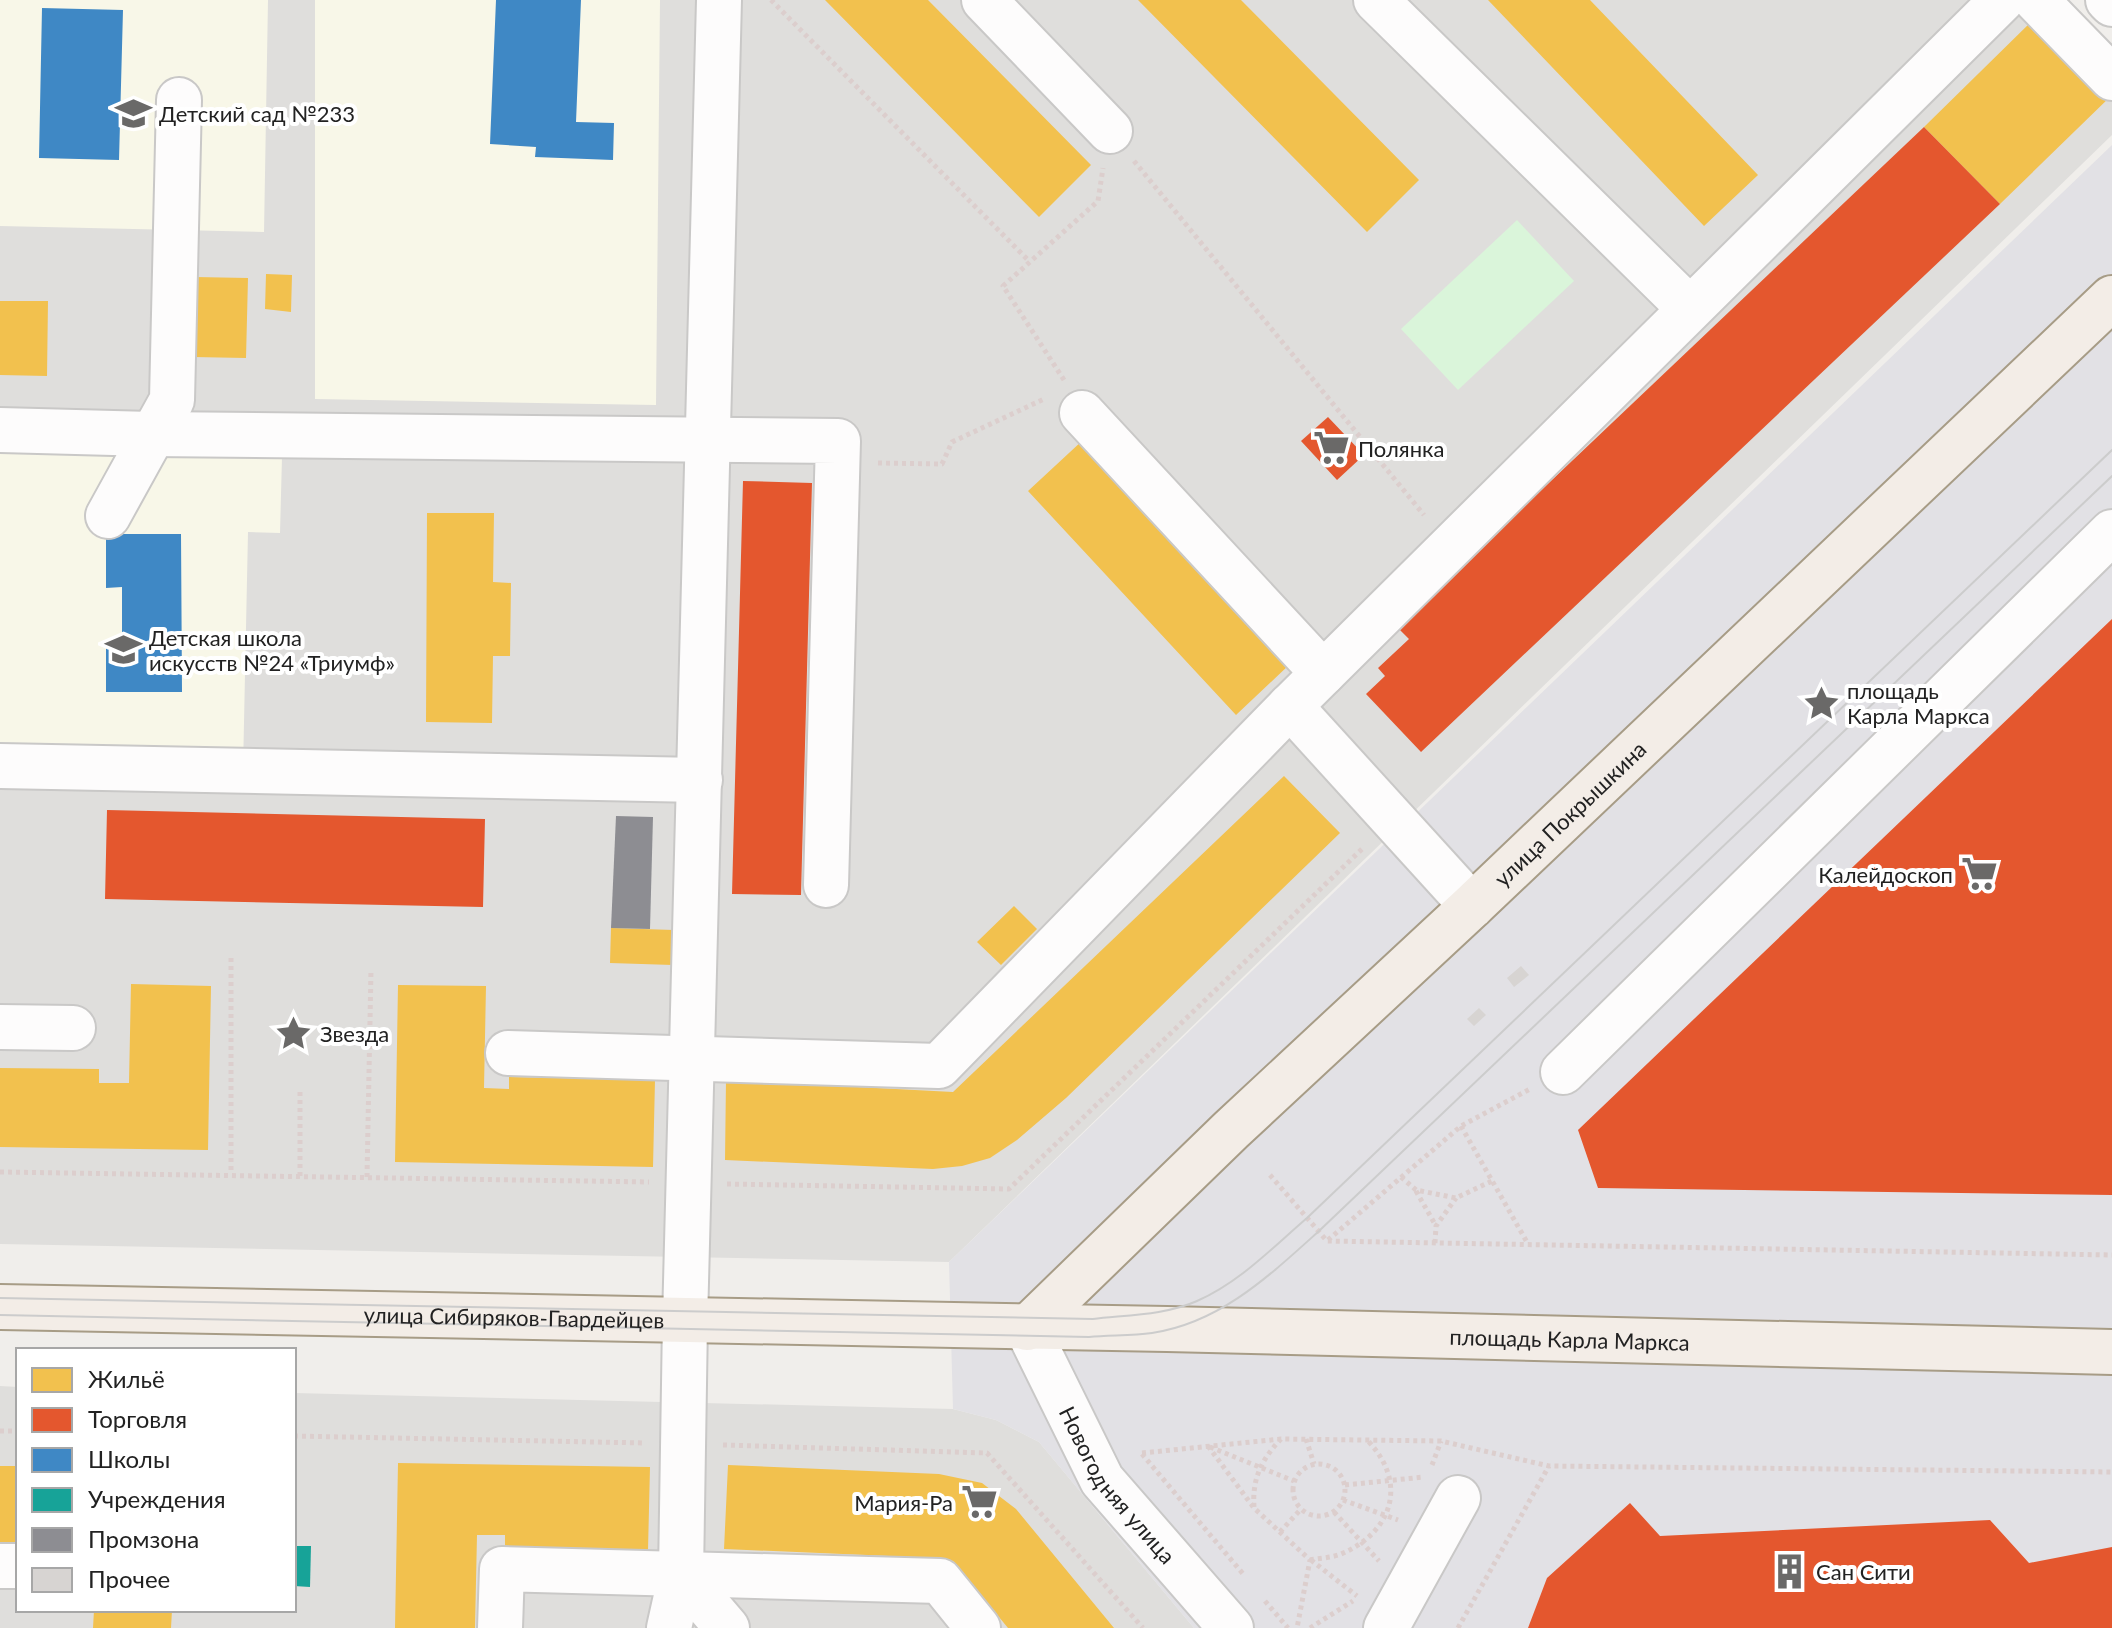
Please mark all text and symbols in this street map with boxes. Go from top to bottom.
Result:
school or university icon: Детский сад №233 [114,94,152,132]
place label: Детский сад №233 [159,100,355,127]
supermarket icon: Полянка [1313,429,1351,467]
place label: Полянка [1358,435,1444,462]
place label: Детская школа искусств №24 «Триумф» [149,624,395,676]
school or university icon: Детская школа искусств №24 «Триумф» [104,631,142,669]
place label: площадь Карла Маркса [1847,677,1990,729]
place icon: площадь Карла Маркса [1802,684,1840,722]
street label: улица Покрышкина [1488,735,1651,892]
supermarket icon: Калейдоскоп [1960,855,1998,893]
place label: Калейдоскоп [1818,861,1953,888]
place icon: Звезда [275,1014,313,1052]
place label: Звезда [320,1020,389,1047]
street label: улица Сибиряков-Гвардейцев [363,1300,665,1333]
street label: площадь Карла Маркса [1449,1322,1690,1355]
legend [16,1348,296,1612]
text: Жильё [88,1364,165,1393]
street label: Новогодняя улица [1054,1402,1182,1569]
text: Торговля [88,1404,187,1433]
text: Школы [88,1444,170,1473]
supermarket icon: Мария-Ра [960,1483,998,1521]
text: Учреждения [88,1484,226,1513]
place label: Мария-Ра [854,1489,953,1516]
text: Промзона [88,1524,199,1553]
building icon: Сан Сити [1771,1552,1809,1590]
place label: Сан Сити [1816,1558,1911,1585]
text: Прочее [88,1564,170,1593]

